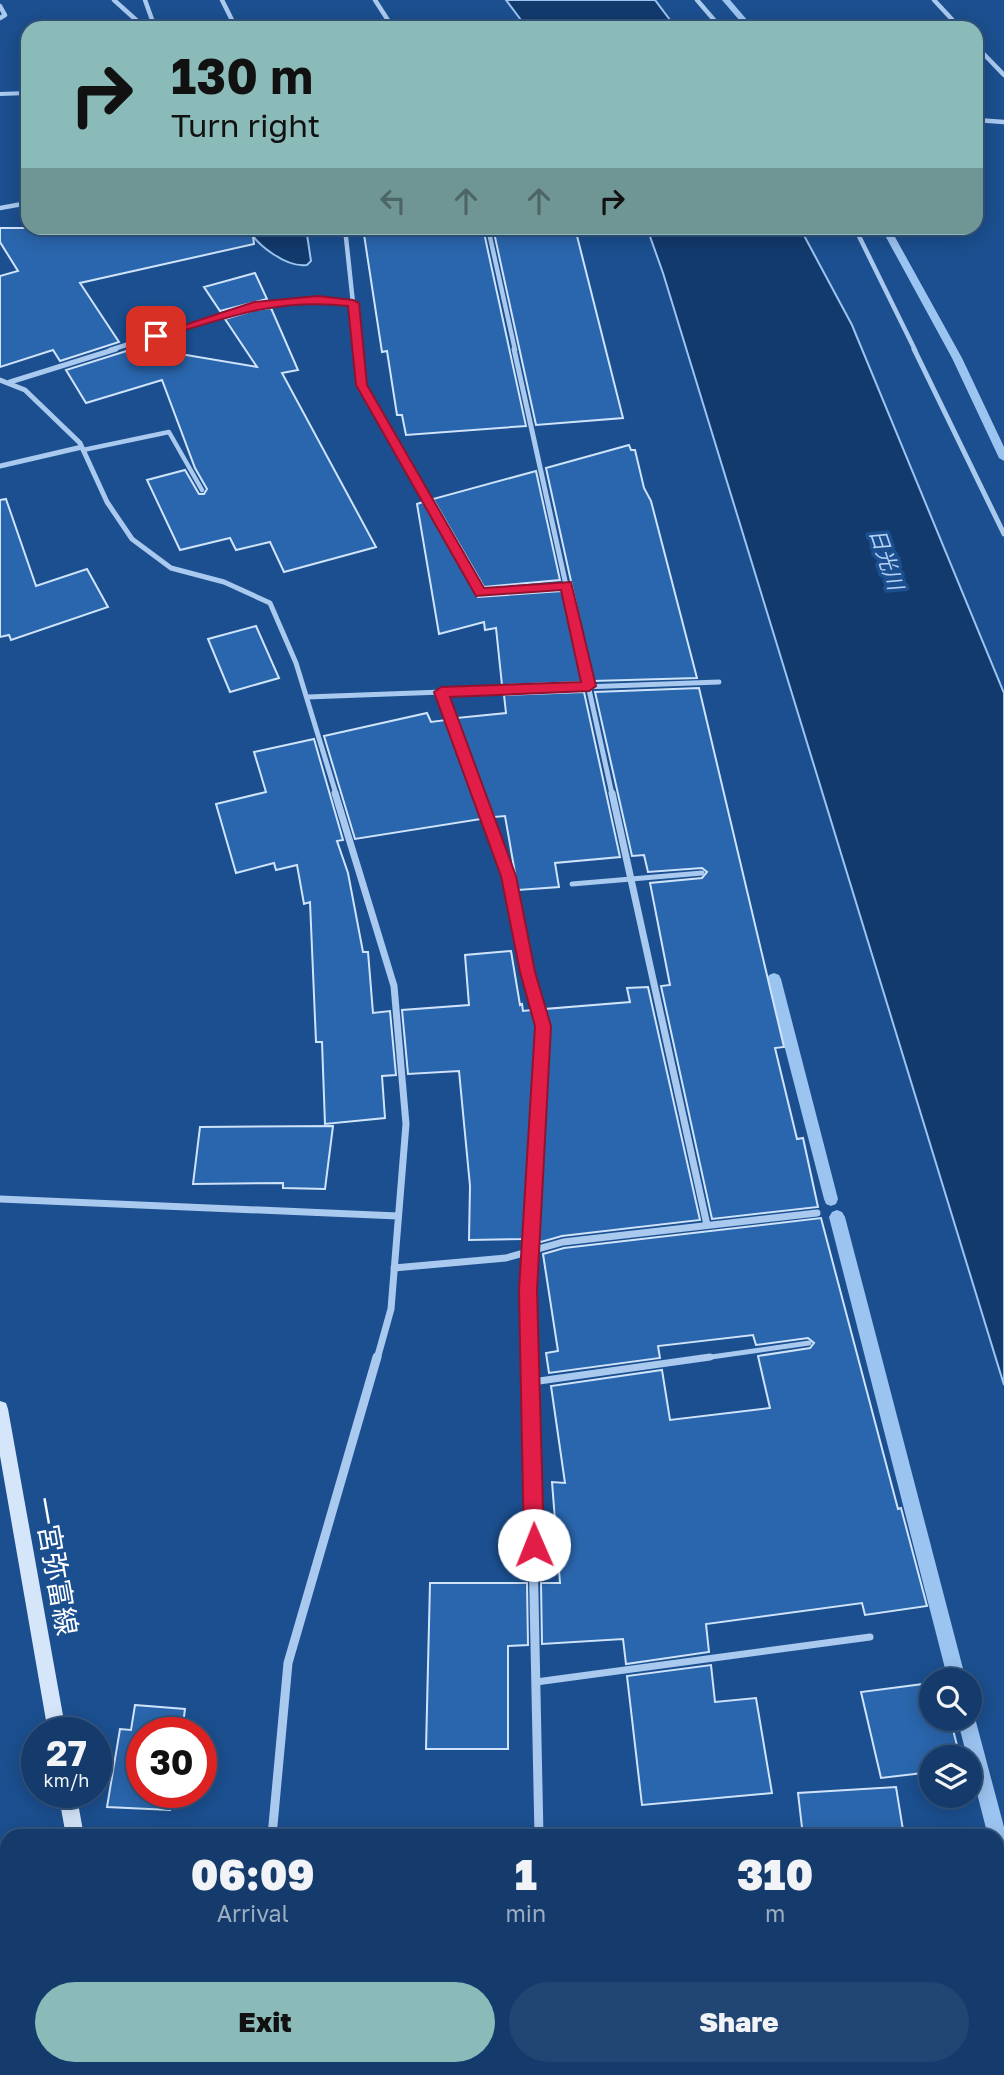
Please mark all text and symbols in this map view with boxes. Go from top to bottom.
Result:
text: 130 m [171,46,313,105]
icon: right [56,49,147,140]
text: Turn right [171,106,320,144]
icon: left [374,182,412,220]
icon: ahead [447,182,485,220]
icon: ahead [520,182,558,220]
icon: right [593,182,631,220]
pin [126,306,186,366]
icon: arrive [137,317,175,355]
water label: 日光川 [864,525,910,595]
street label: 一宮弥富線 [28,1494,84,1638]
position arrow [497,1508,571,1582]
map controls [919,1668,982,1808]
button: search [919,1668,982,1731]
speed limit sign: 30 [126,1717,217,1808]
text: 27 [46,1732,87,1774]
button: layers [919,1745,982,1808]
text: km/h [44,1769,89,1791]
text: 06:09 [191,1849,315,1899]
text: 1 [515,1849,537,1899]
text: 310 [737,1849,813,1899]
text: Arrival [217,1899,289,1927]
text: min [505,1899,546,1927]
text: m [765,1899,785,1927]
button: Exit [35,1982,495,2062]
button: Share [509,1982,969,2062]

